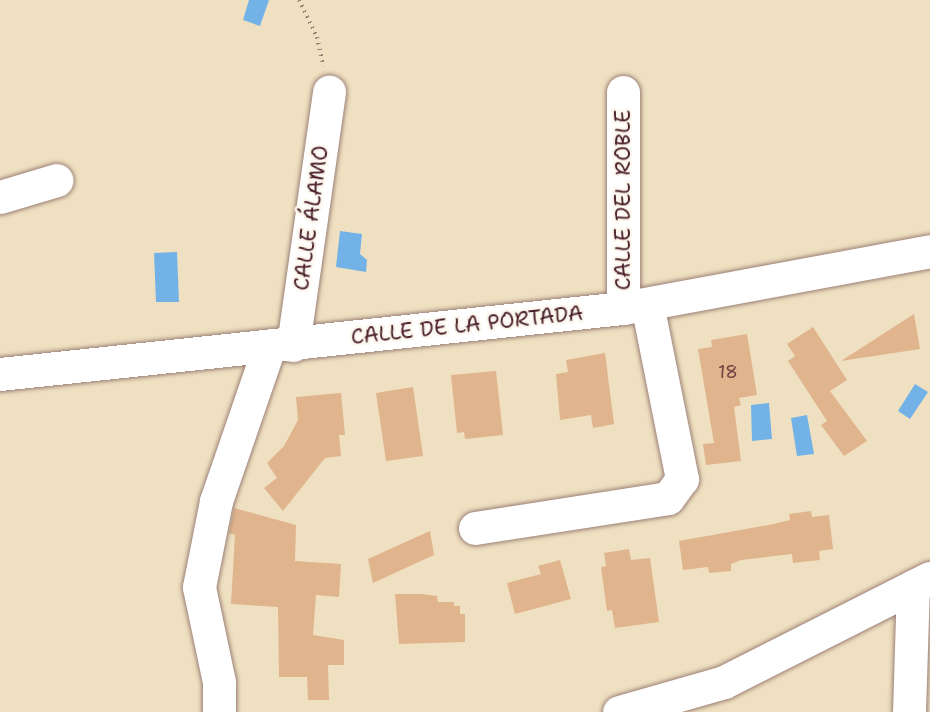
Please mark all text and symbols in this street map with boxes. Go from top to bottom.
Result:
street label: CALLE DEL ROBLE [610,110,636,290]
street label: CALLE ÁLAMO [288,144,334,292]
street label: CALLE DE LA PORTADA [350,300,584,350]
house number: 18 [718,361,738,383]

